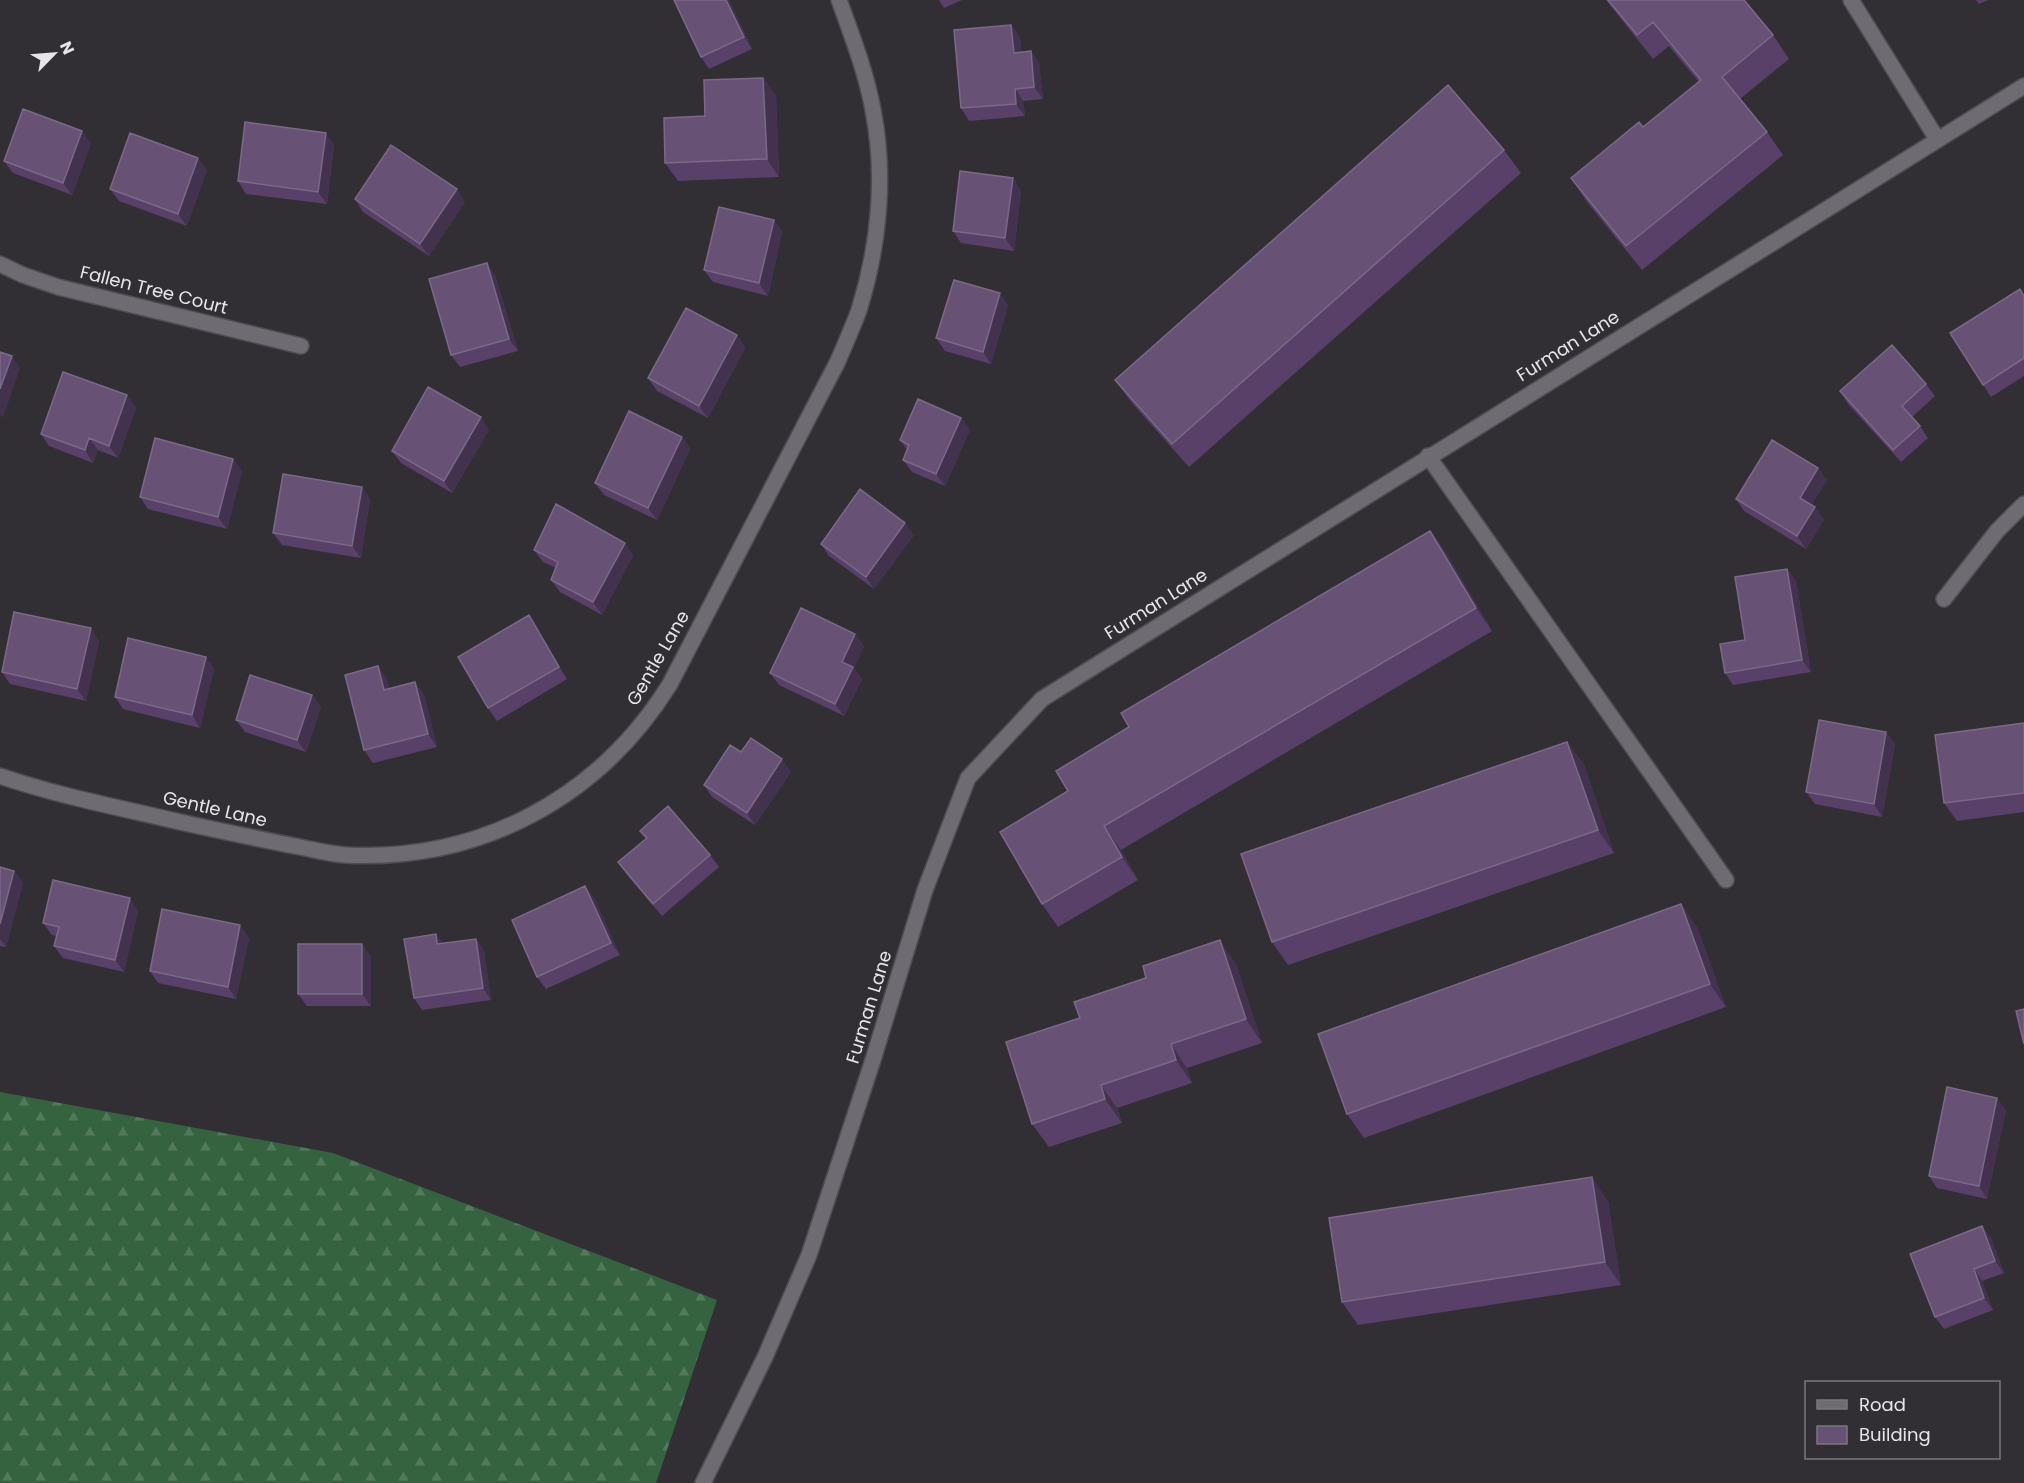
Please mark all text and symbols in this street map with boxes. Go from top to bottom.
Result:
north arrow [24,24,84,84]
text: N [54,38,80,58]
street label: Fallen Tree Court [78,259,231,320]
street label: Furman Lane [1512,304,1624,387]
street label: Furman Lane [1100,562,1212,645]
street label: Gentle Lane [620,605,695,710]
street label: Gentle Lane [161,784,270,833]
street label: Furman Lane [839,947,898,1066]
legend [1805,1381,2000,1459]
text: Road [1859,1392,1906,1417]
text: Building [1859,1422,1931,1447]

